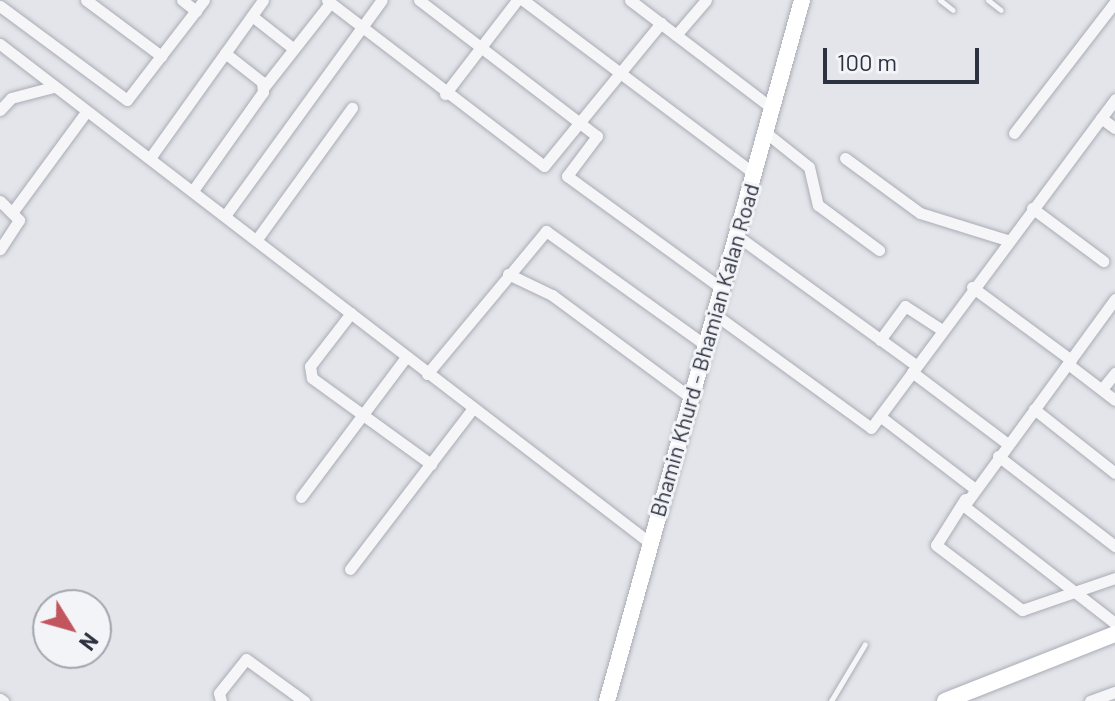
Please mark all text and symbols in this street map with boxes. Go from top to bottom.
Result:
scale bar [827,32,983,82]
text: 100 m [837,47,897,76]
street label: Bhamin Khurd - Bhamian Kalan Road [644,180,764,520]
north arrow [32,589,112,669]
text: N [75,629,104,656]

